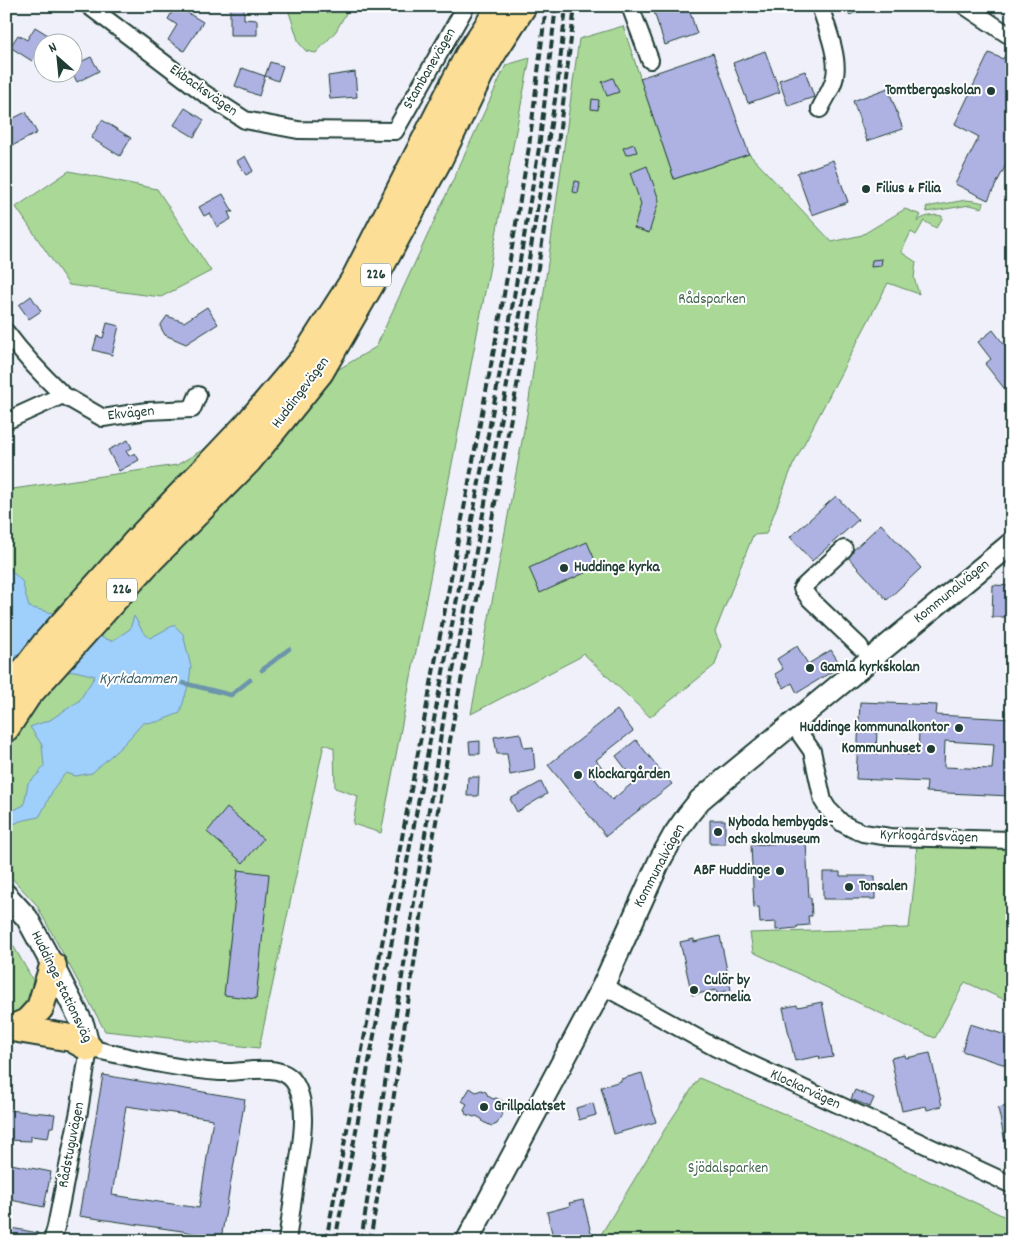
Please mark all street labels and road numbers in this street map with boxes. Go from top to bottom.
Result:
street label: Stambanevägen [398,24,462,114]
street label: Ekbacksvägen [164,59,242,123]
road number: 226 [361,264,391,286]
street label: Huddingevägen [267,352,335,434]
street label: Ekvägen [107,401,155,427]
street label: Kommunalvägen [909,554,995,630]
road number: 226 [107,578,137,602]
street label: Kommunalvägen [629,820,691,912]
street label: Kyrkogårdsvägen [880,824,979,850]
street label: Huddinge stationsväg [24,927,98,1047]
street label: Klockarvägen [766,1064,844,1116]
street label: Rådstuguvägen [53,1100,91,1190]

